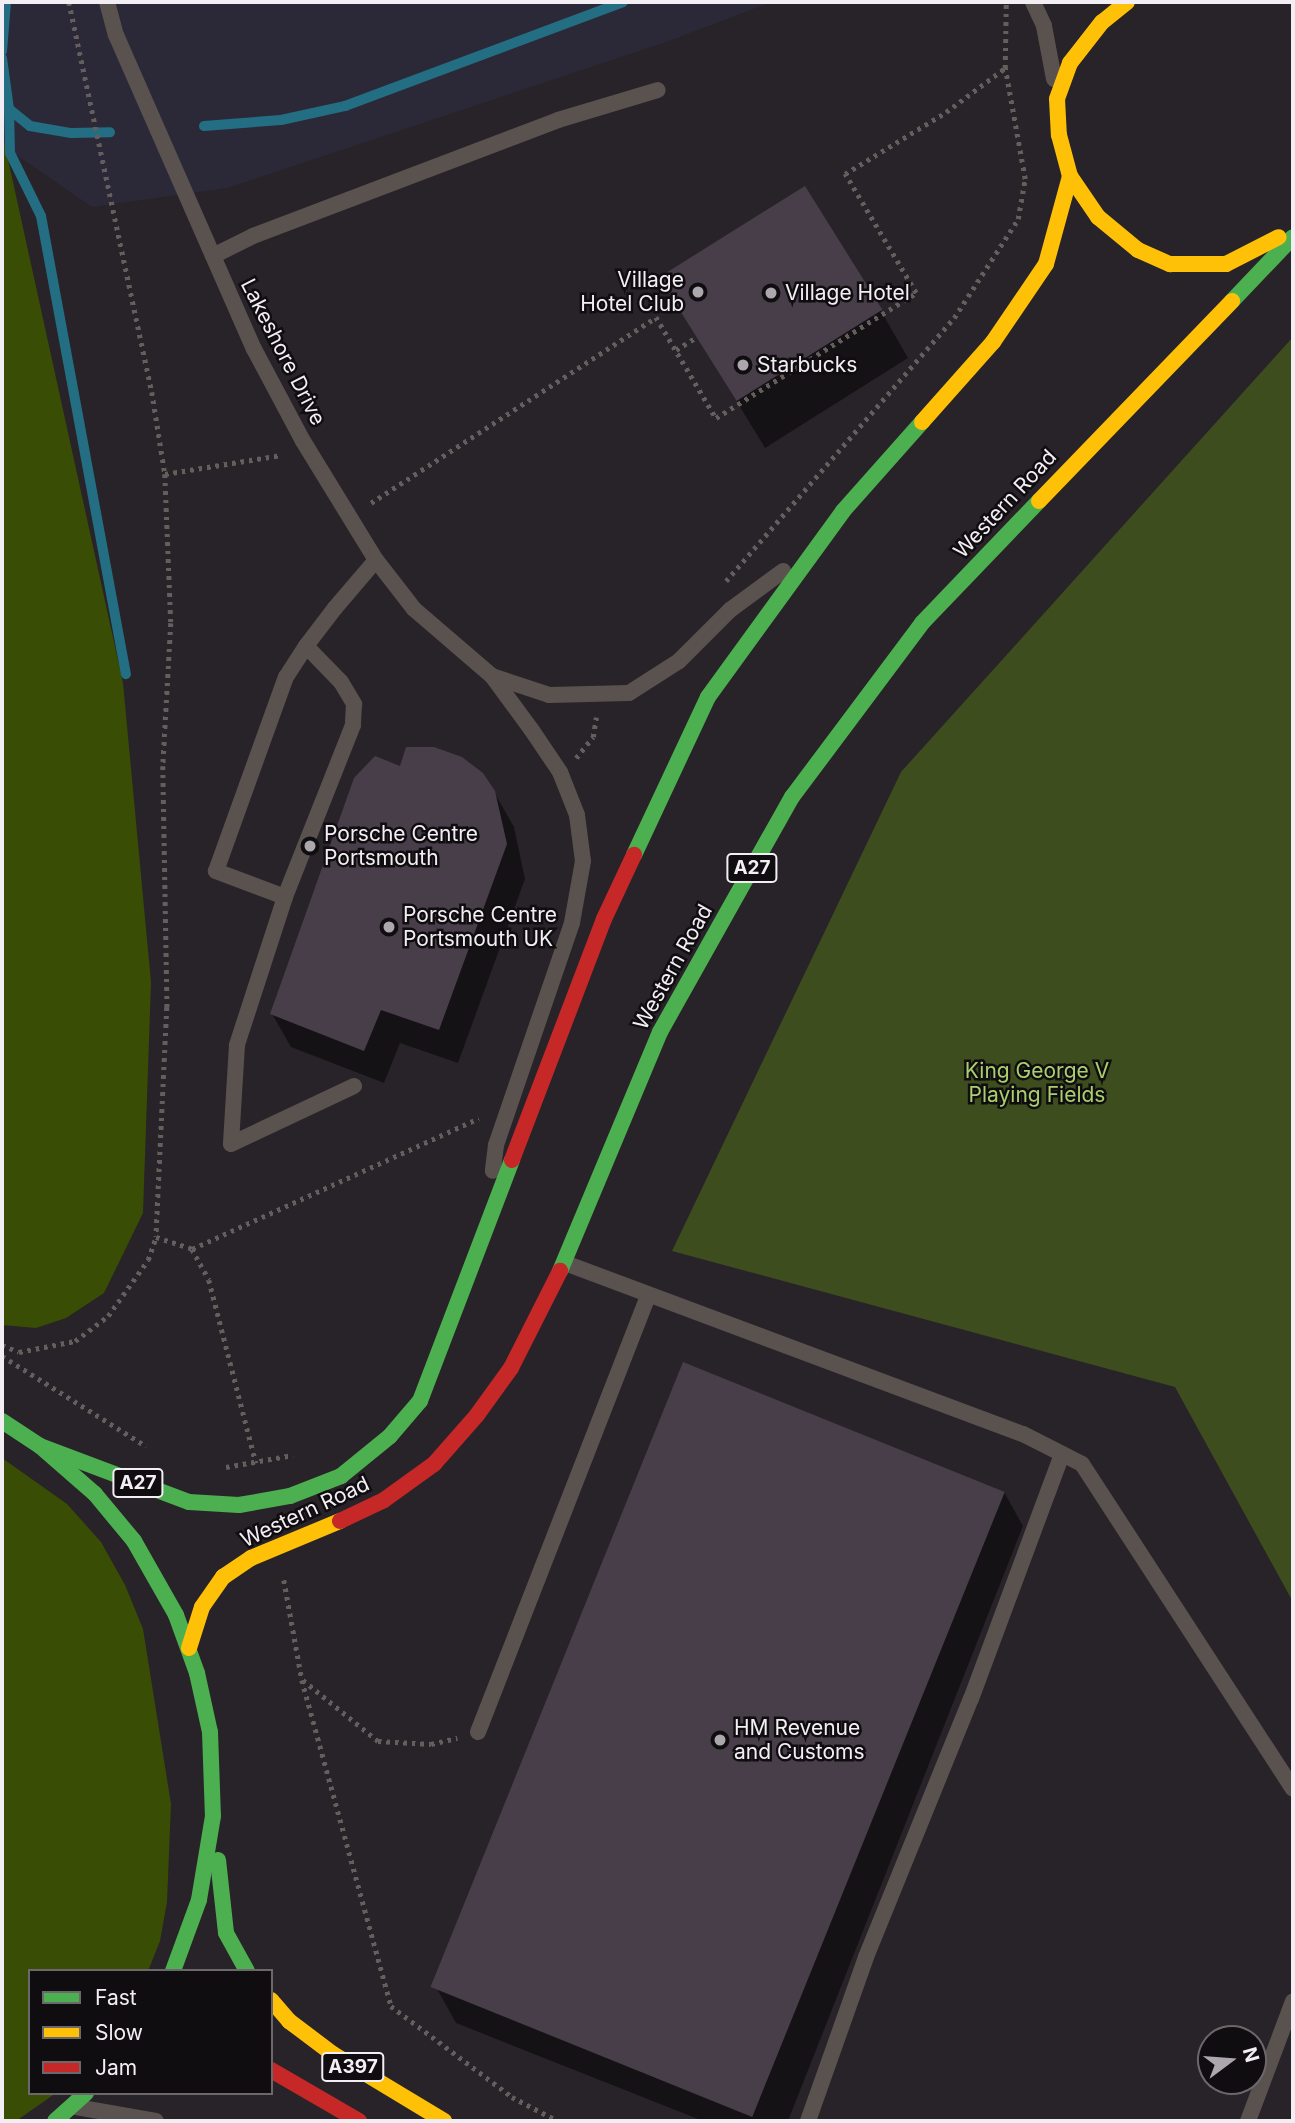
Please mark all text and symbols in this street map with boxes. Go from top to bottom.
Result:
place label: Village Hotel Club [580,267,684,317]
street label: Lakeshore Drive [235,275,331,429]
place label: Village Hotel [785,280,910,306]
marker: Village Hotel Club [690,284,706,300]
marker: Village Hotel [763,285,779,301]
place label: Starbucks [757,352,857,378]
marker: Starbucks [735,357,751,373]
street label: Western Road [948,445,1062,563]
place label: Porsche Centre Portsmouth [324,821,478,871]
marker: Porsche Centre Portsmouth [302,838,318,854]
road number: A27 [726,852,778,884]
street label: Western Road [628,900,718,1034]
place label: Porsche Centre Portsmouth UK [403,902,557,952]
marker: Porsche Centre Portsmouth UK [381,919,397,935]
park label: King George V Playing Fields [965,1058,1109,1108]
road number: A27 [112,1468,164,1498]
street label: Western Road [237,1471,373,1553]
place label: HM Revenue and Customs [734,1715,865,1765]
marker: HM Revenue and Customs [712,1732,728,1748]
legend [28,1969,273,2095]
text: Fast [95,1985,137,2010]
text: Slow [95,2020,143,2045]
north arrow [1197,2025,1267,2095]
text: N [1238,2044,1264,2065]
road number: A397 [320,2052,386,2082]
text: Jam [95,2055,137,2080]

